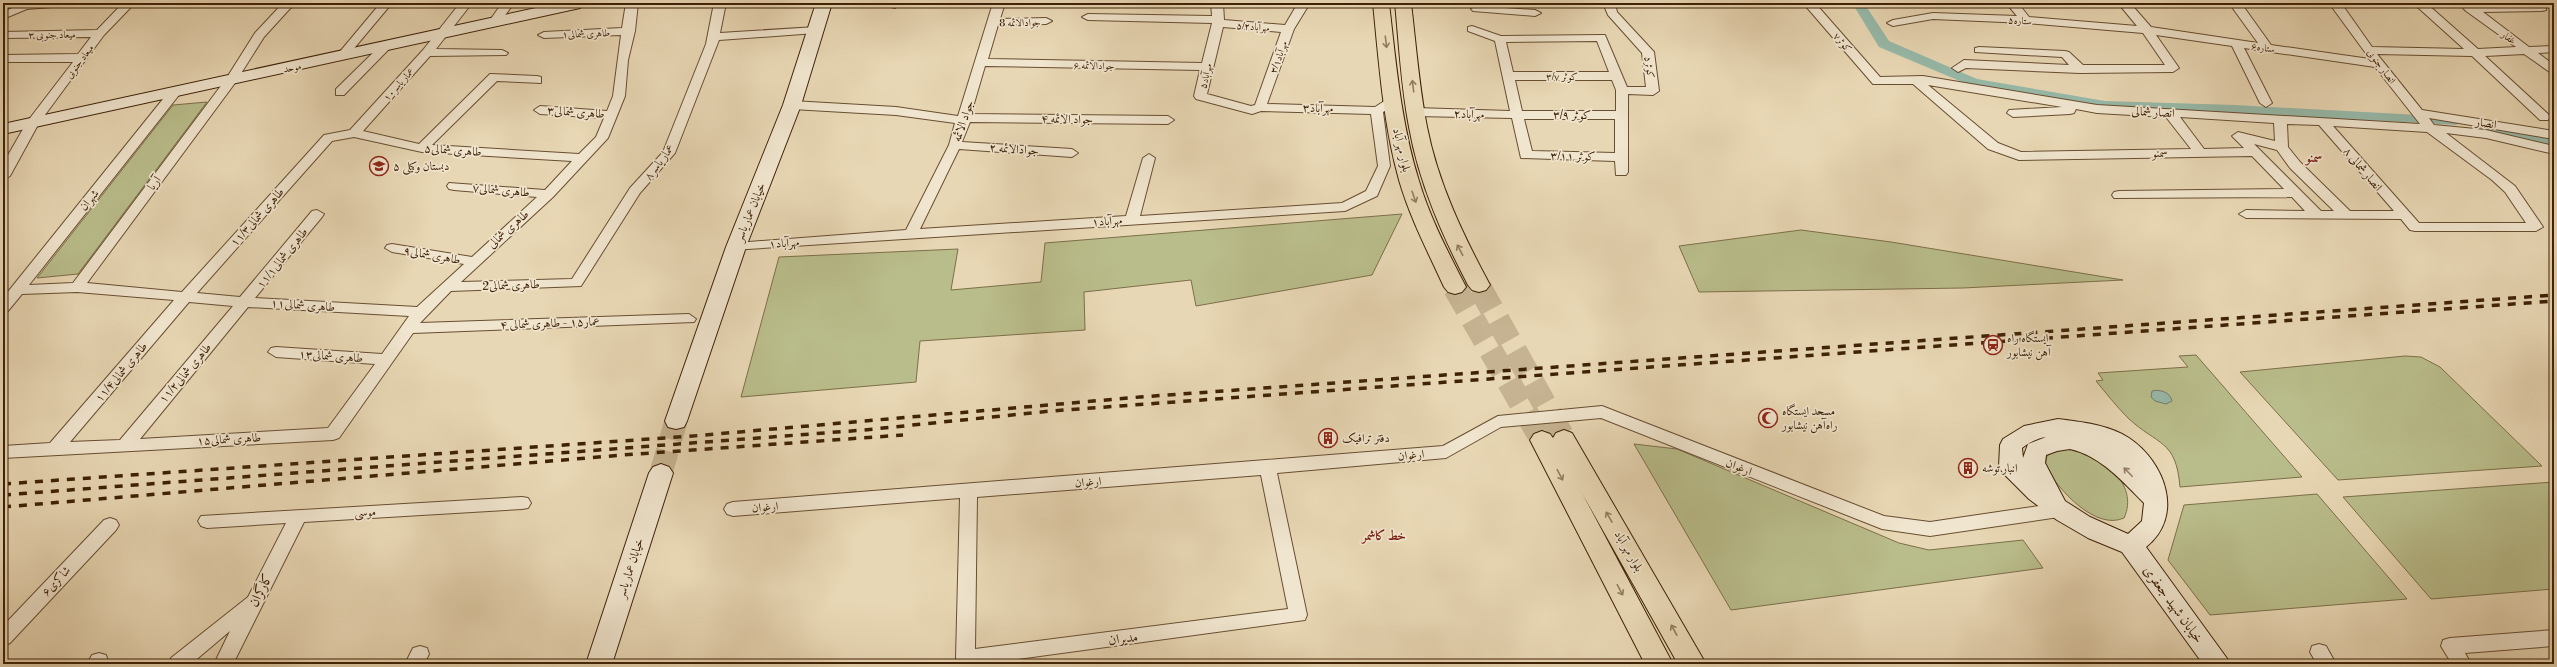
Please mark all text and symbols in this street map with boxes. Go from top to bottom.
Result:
street label: ستاره۵ [2008,14,2033,28]
street label: جوادالائمه 8 [999,17,1041,29]
street label: مهرآباد۵/۲ [1236,19,1270,34]
street label: طاهری شمالی۱ [562,27,611,41]
street label: غفار [2498,28,2518,47]
street label: میعاد جنوبی ۳ [28,29,76,42]
street label: کوثر۷ [1831,30,1854,55]
one-way arrow [1382,35,1389,48]
street label: مهرآباد۳/۱ [1267,39,1290,75]
street label: ستاره۶ [2250,40,2276,56]
street label: میعاد جنوبی [63,42,97,82]
street label: انصار جنوبی [2363,47,2398,87]
street label: کوثر۵ [1642,55,1656,79]
street label: موحد [282,60,302,76]
street label: جوادالائمه ۶ [1073,60,1115,72]
street label: مهرآباد۵ [1196,62,1215,90]
street label: عمار یاسر۱۰ [381,66,417,104]
street label: کوثر ۳/۷ [1546,71,1578,83]
one-way arrow [1409,80,1417,93]
street label: جواد الائمه [949,98,978,144]
street label: مهرآباد۳ [1302,99,1334,117]
street label: طاهری شمالی۳ [547,103,605,122]
street label: انصار شمالی [2131,104,2175,121]
street label: مهرآباد۲ [1453,105,1485,123]
street label: کوثر ۳/۹ [1553,108,1591,123]
street label: جواد الائمه ۴ [1041,112,1093,127]
street label: انصار [2473,114,2498,133]
street label: بلوار مهر آباد [1389,126,1415,174]
street label: جوادالائمه ۲ [989,140,1039,159]
street label: طاهری شمالی۵ [424,141,482,160]
street label: عمار یاسر۸ [641,141,678,183]
street label: انصار شمالی ۸ [2340,144,2386,195]
street label: سمنو [2151,146,2168,161]
street label: کوثر ۳/۱۱ [1550,149,1596,164]
district label: سمنو [2304,150,2323,166]
school or university icon: دبستان وکیلی ۵ [368,155,390,177]
place label: دبستان وکیلی ۵ [393,159,449,175]
street label: آریا [143,172,165,193]
street label: خیابان عمار یاسر [731,180,769,246]
street label: طاهری شمالی۷ [472,181,530,200]
street label: طاهری شمالی۱۱/۳ [227,185,288,250]
street label: شهران [76,187,103,214]
one-way arrow [1411,190,1418,203]
street label: طاهری شمالی [485,207,532,252]
street label: مهرآباد۱ [1091,212,1123,230]
street label: طاهری شمالی۱۱/۱ [253,225,312,292]
street label: مهرآباد۱ [768,234,800,252]
street label: طاهری شمالی۹ [402,243,462,268]
one-way arrow [1456,245,1464,257]
street label: طاهری شمالی2 [482,277,540,294]
street label: طاهری شمالی۱۱ [270,296,336,315]
street label: عمار۱۵ - طاهری شمالی ۴ [500,314,600,333]
place label: ایستگاه راه‌ آهن نیشابور [2006,330,2052,361]
station icon: ایستگاه راه‌ آهن نیشابور [1982,334,2004,356]
street label: طاهری شمالی۱۱/۴ [92,339,151,405]
street label: طاهری شمالی۱۱/۲ [156,340,215,406]
street label: طاهری شمالی۱۳ [298,347,364,366]
place label: مسحد ایستگاه راه‌آهن نیشابور [1781,403,1838,434]
mosque icon: مسحد ایستگاه راه‌آهن نیشابور [1757,407,1779,429]
building icon: دفتر ترافیک [1317,427,1339,449]
street label: طاهری شمالی۱۵ [196,430,262,449]
place label: دفتر ترافیک [1342,431,1390,446]
street label: ارغوان [1397,447,1425,464]
street label: ارغوان [1724,456,1754,480]
building icon: انبار توشه [1957,457,1979,479]
place label: انبار توشه [1982,461,2018,476]
one-way arrow [2123,467,2133,477]
one-way arrow [1557,469,1564,481]
street label: ارغوان [1074,474,1102,491]
street label: ارغوان [751,499,779,516]
street label: موسی [354,504,376,522]
one-way arrow [1604,511,1612,523]
district label: خط کاشمر [1360,528,1406,544]
street label: بلوار مهر آباد [1611,528,1647,574]
street label: خیابان عمار یاسر [613,536,647,602]
street label: خیابان شهید جعفری [2139,562,2207,647]
street label: شاکری۶ [39,563,74,600]
street label: کارگران [244,570,277,610]
one-way arrow [1617,584,1625,596]
one-way arrow [1669,624,1677,636]
street label: مدیران [1107,628,1139,650]

